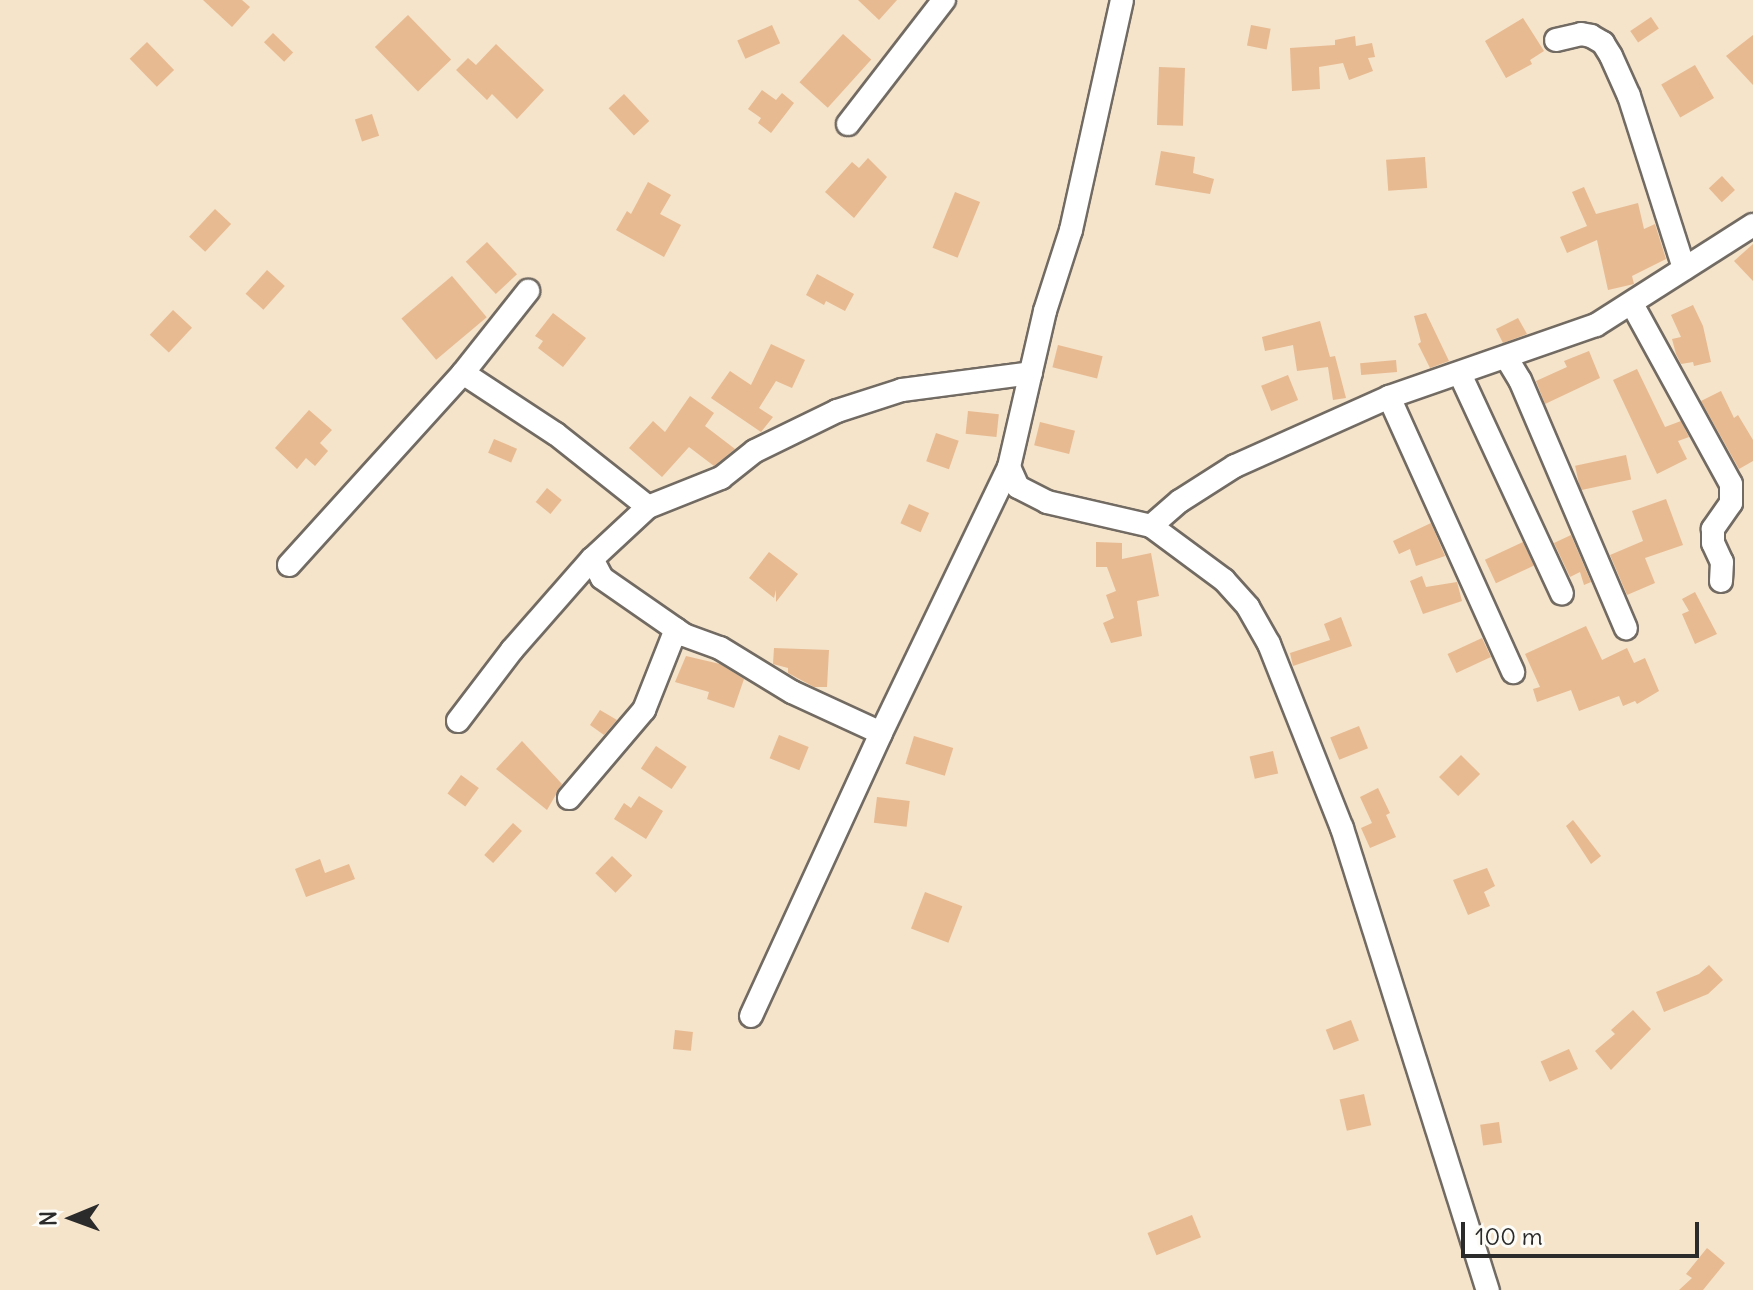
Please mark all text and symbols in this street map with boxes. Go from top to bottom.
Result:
north arrow [32,1178,112,1258]
scale bar [1465,1206,1703,1256]
text: N [34,1211,62,1226]
text: 100 m [1475,1221,1543,1251]

